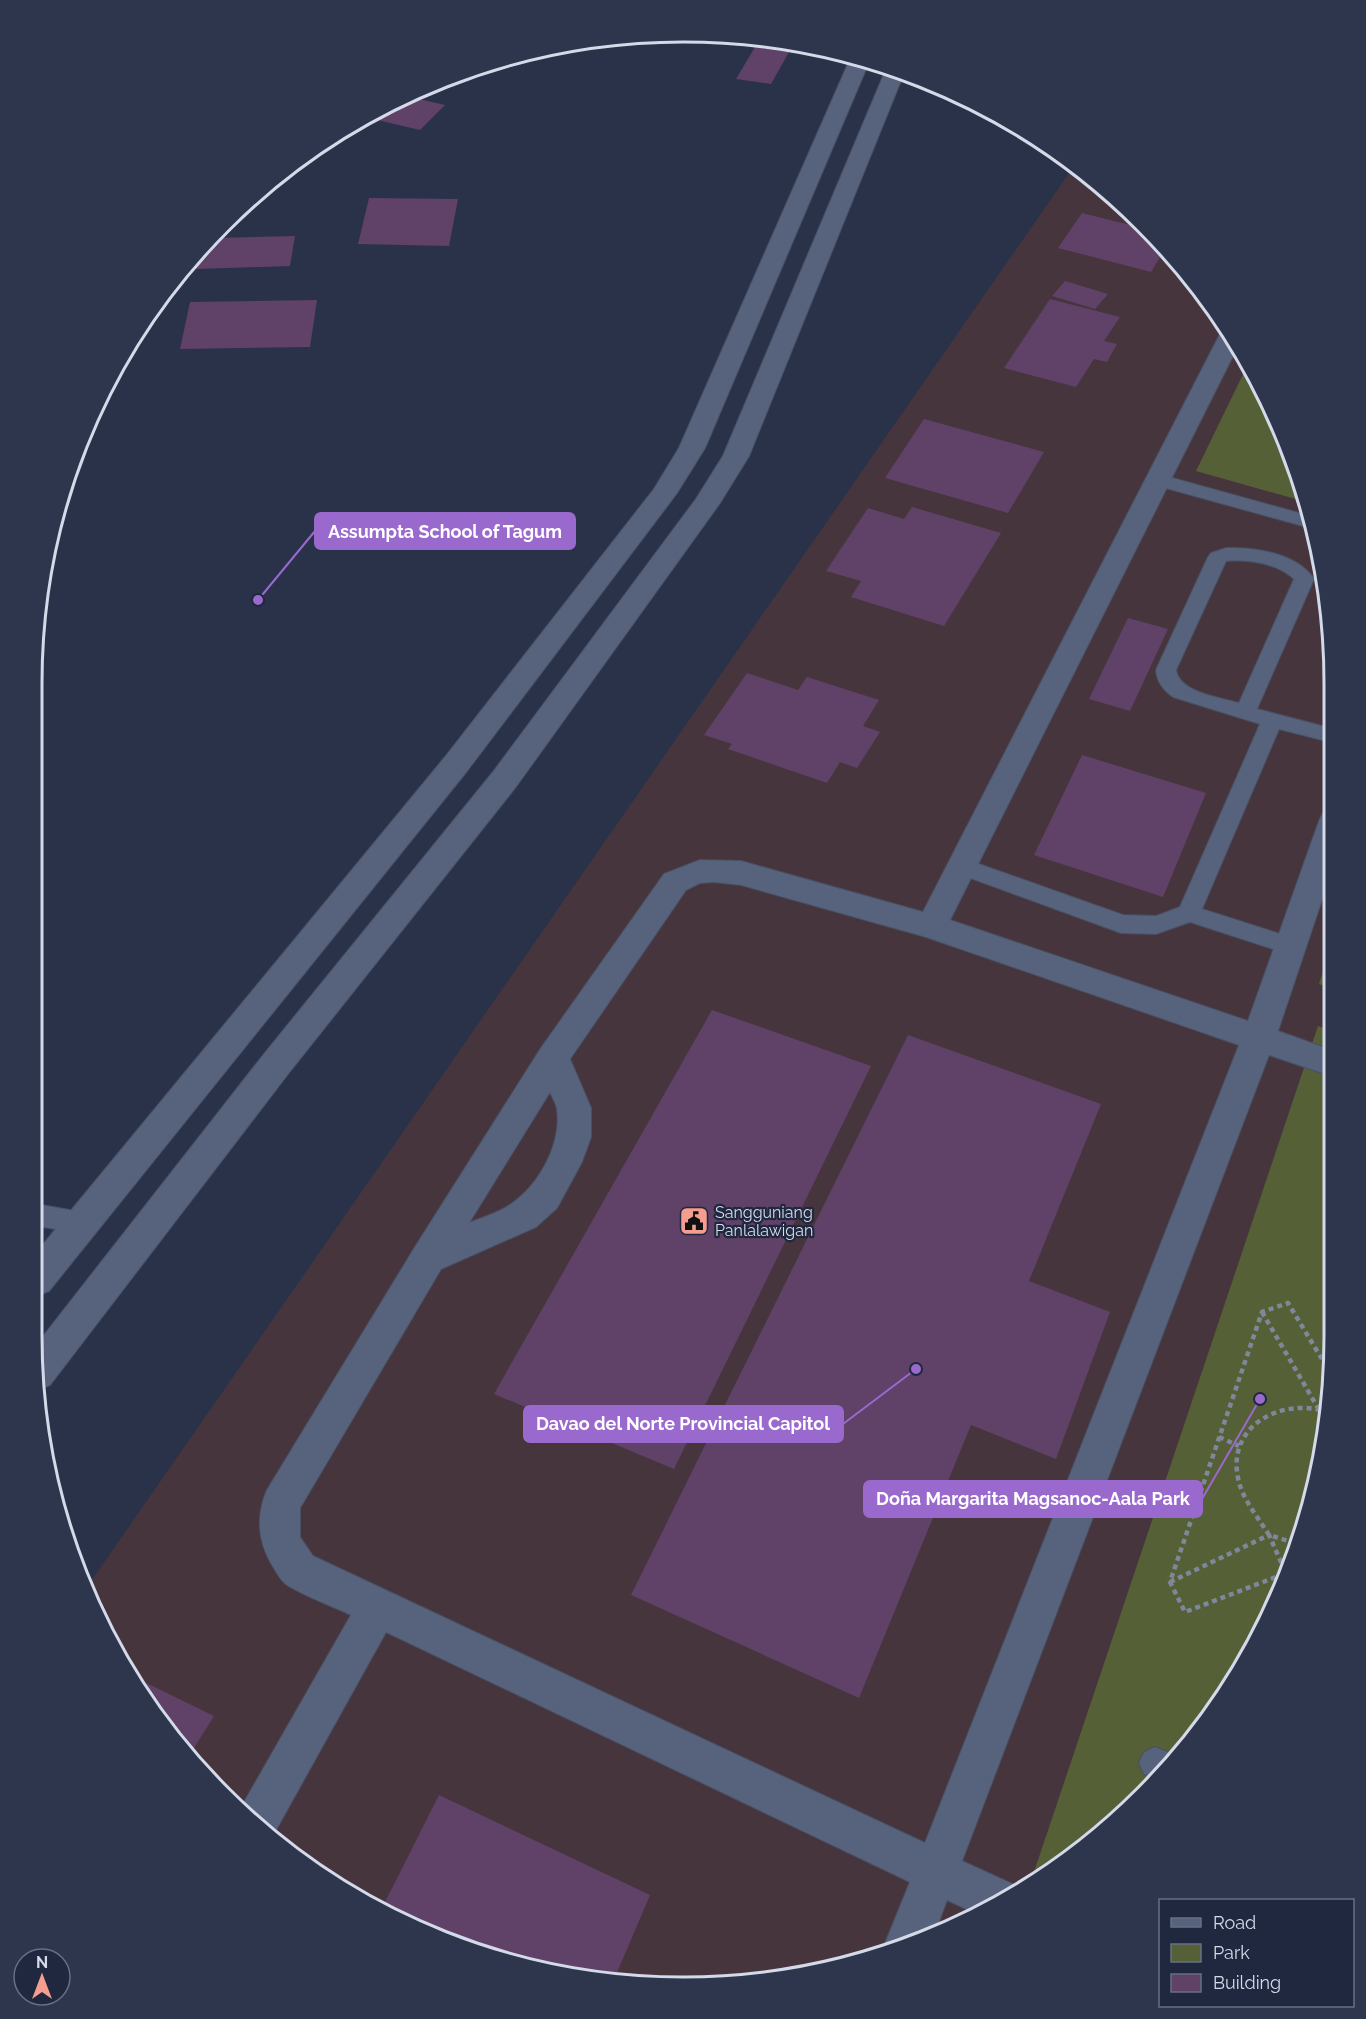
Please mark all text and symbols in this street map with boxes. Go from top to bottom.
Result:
callout: Assumpta School of Tagum [315,513,575,549]
text: Assumpta School of Tagum [328,521,562,542]
place label: Sangguniang Panlalawigan [715,1203,813,1240]
public building icon: Sangguniang Panlalawigan [678,1205,710,1237]
callout: Davao del Norte Provincial Capitol [524,1406,843,1442]
text: Davao del Norte Provincial Capitol [536,1413,830,1434]
callout: Doña Margarita Magsanoc-Aala Park [864,1481,1202,1517]
text: Doña Margarita Magsanoc-Aala Park [876,1488,1191,1509]
legend [1159,1899,1354,2007]
text: Road [1213,1912,1256,1933]
text: Park [1213,1942,1250,1963]
north arrow [12,1947,72,2007]
text: N [36,1953,48,1972]
text: Building [1213,1972,1281,1993]

